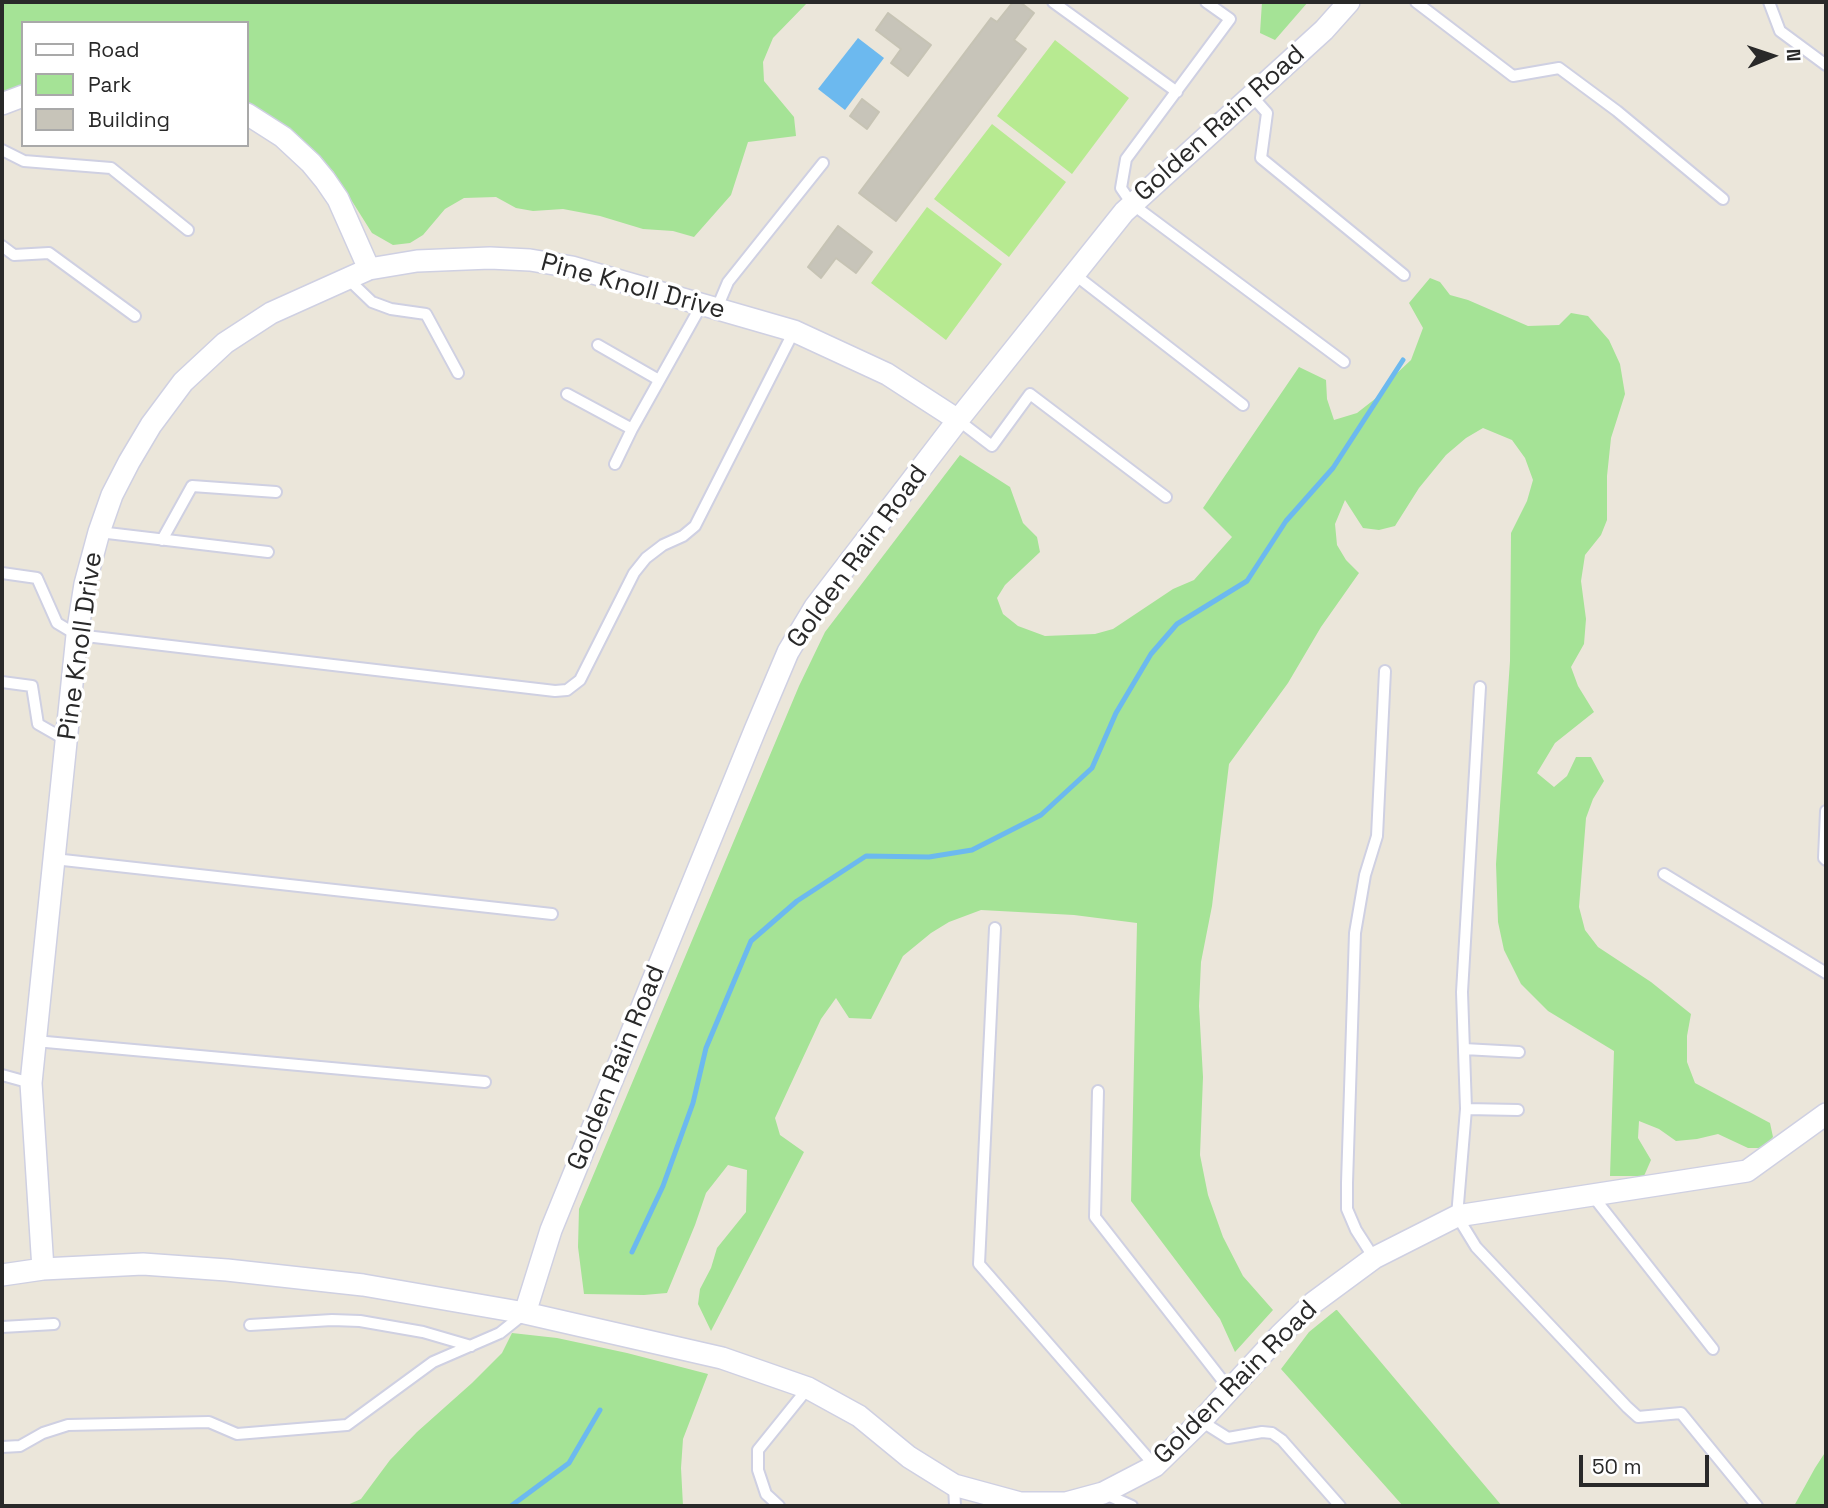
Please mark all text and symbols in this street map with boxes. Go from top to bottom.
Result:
legend [21,21,248,147]
north arrow [1737,21,1807,91]
text: Road [88,36,140,63]
street label: Golden Rain Road [1128,39,1312,209]
text: N [1781,48,1806,62]
text: Park [88,71,132,98]
text: Building [88,106,170,133]
street label: Pine Knoll Drive [537,247,729,327]
street label: Golden Rain Road [781,459,935,655]
street label: Pine Knoll Drive [52,550,110,742]
street label: Golden Rain Road [562,961,672,1175]
street label: Golden Rain Road [1148,1295,1324,1471]
scale bar [1583,1442,1713,1486]
text: 50 m [1592,1453,1642,1480]

